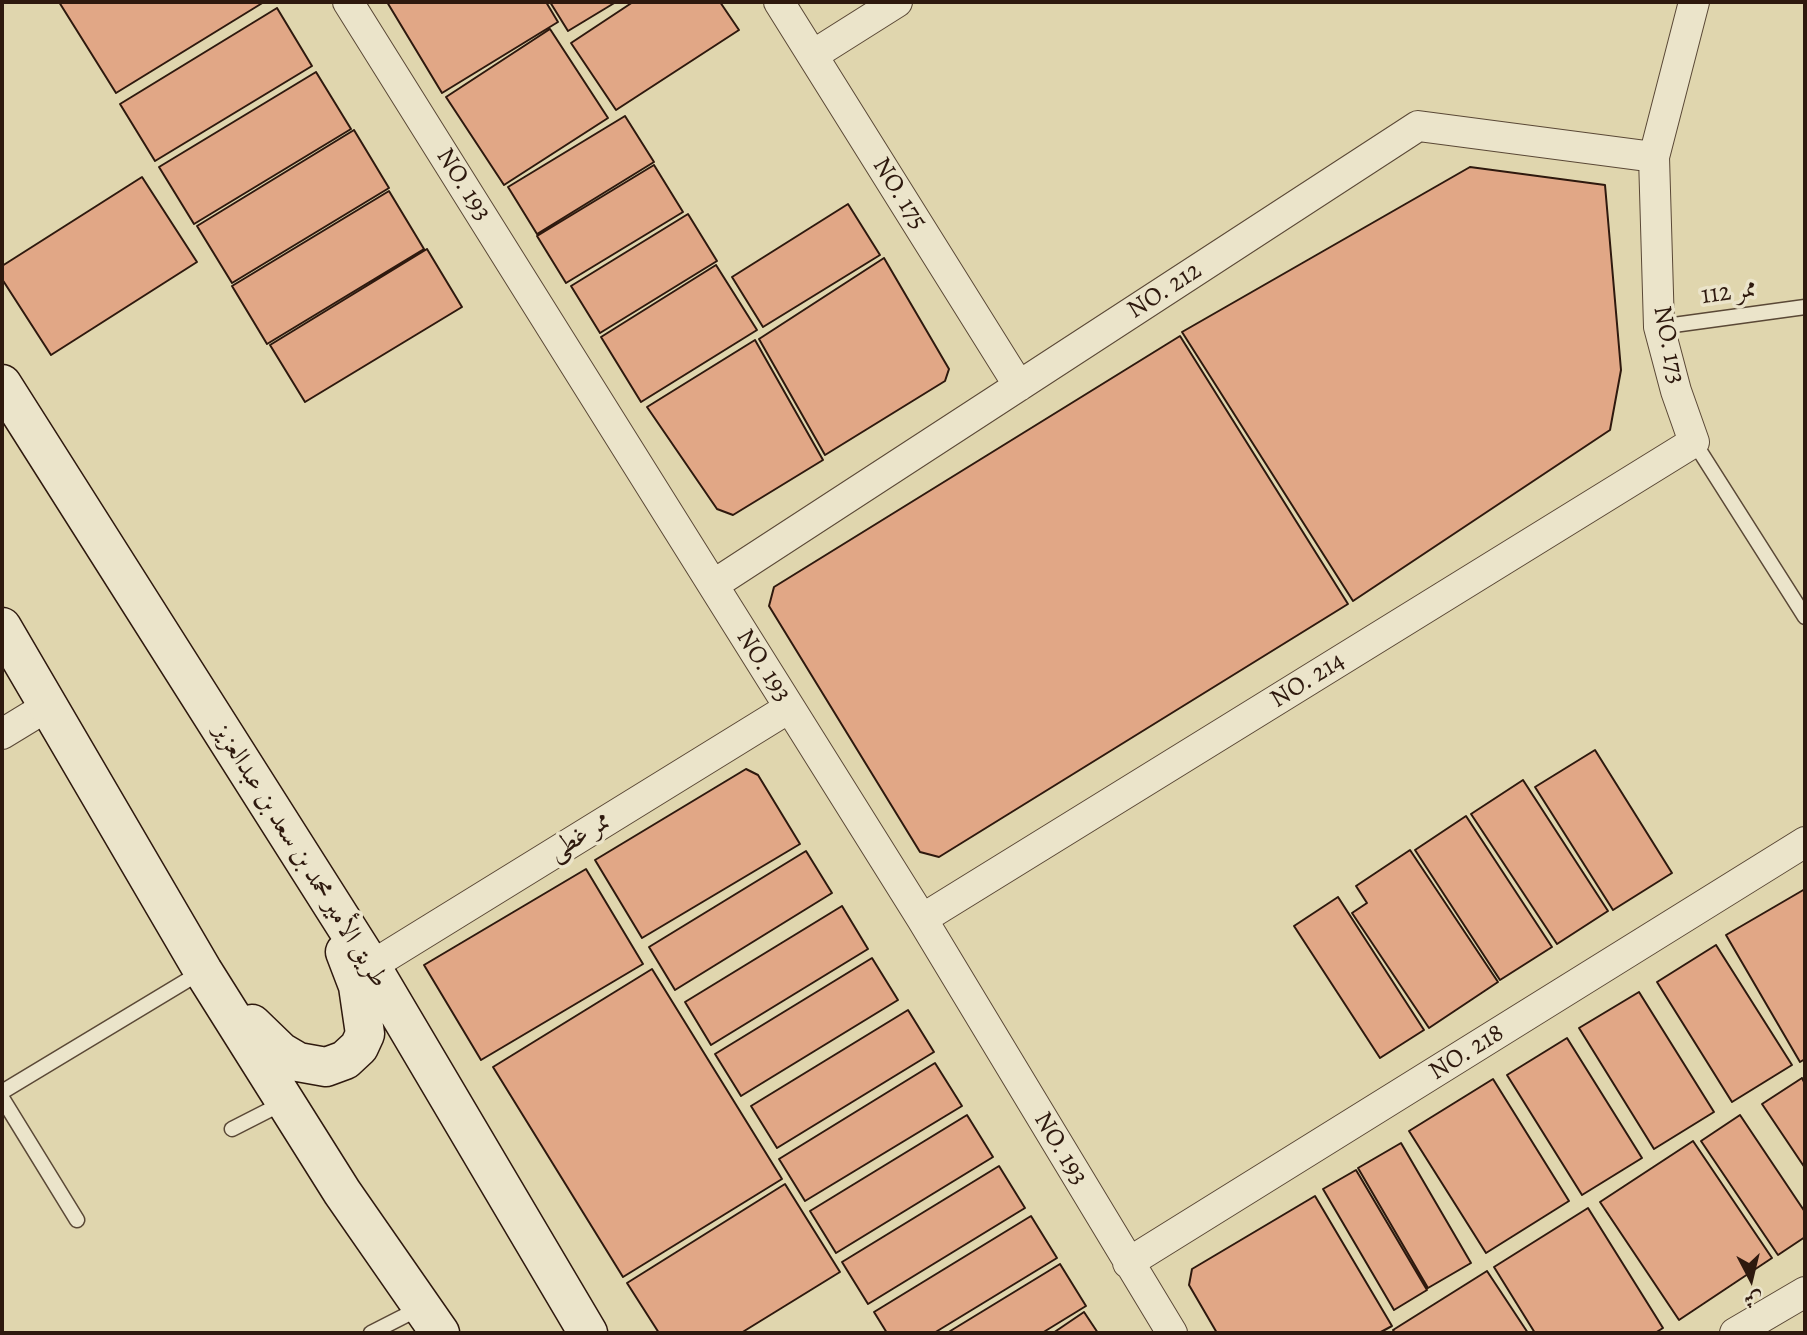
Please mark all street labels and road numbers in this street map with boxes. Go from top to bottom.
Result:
street label: NO. 193 [429,143,497,227]
street label: NO. 175 [865,152,933,236]
street label: NO. 212 [1122,256,1208,326]
street label: ممر 112 [1699,274,1759,312]
street label: NO. 173 [1645,303,1691,387]
street label: NO. 193 [729,624,797,708]
street label: NO. 214 [1265,646,1351,716]
street label: طريق الأمير محمد بن سعد بن عبدالعزيز [206,718,394,994]
street label: ممر غطى [543,806,617,868]
street label: NO. 218 [1424,1018,1510,1088]
street label: NO. 193 [1026,1107,1094,1191]

